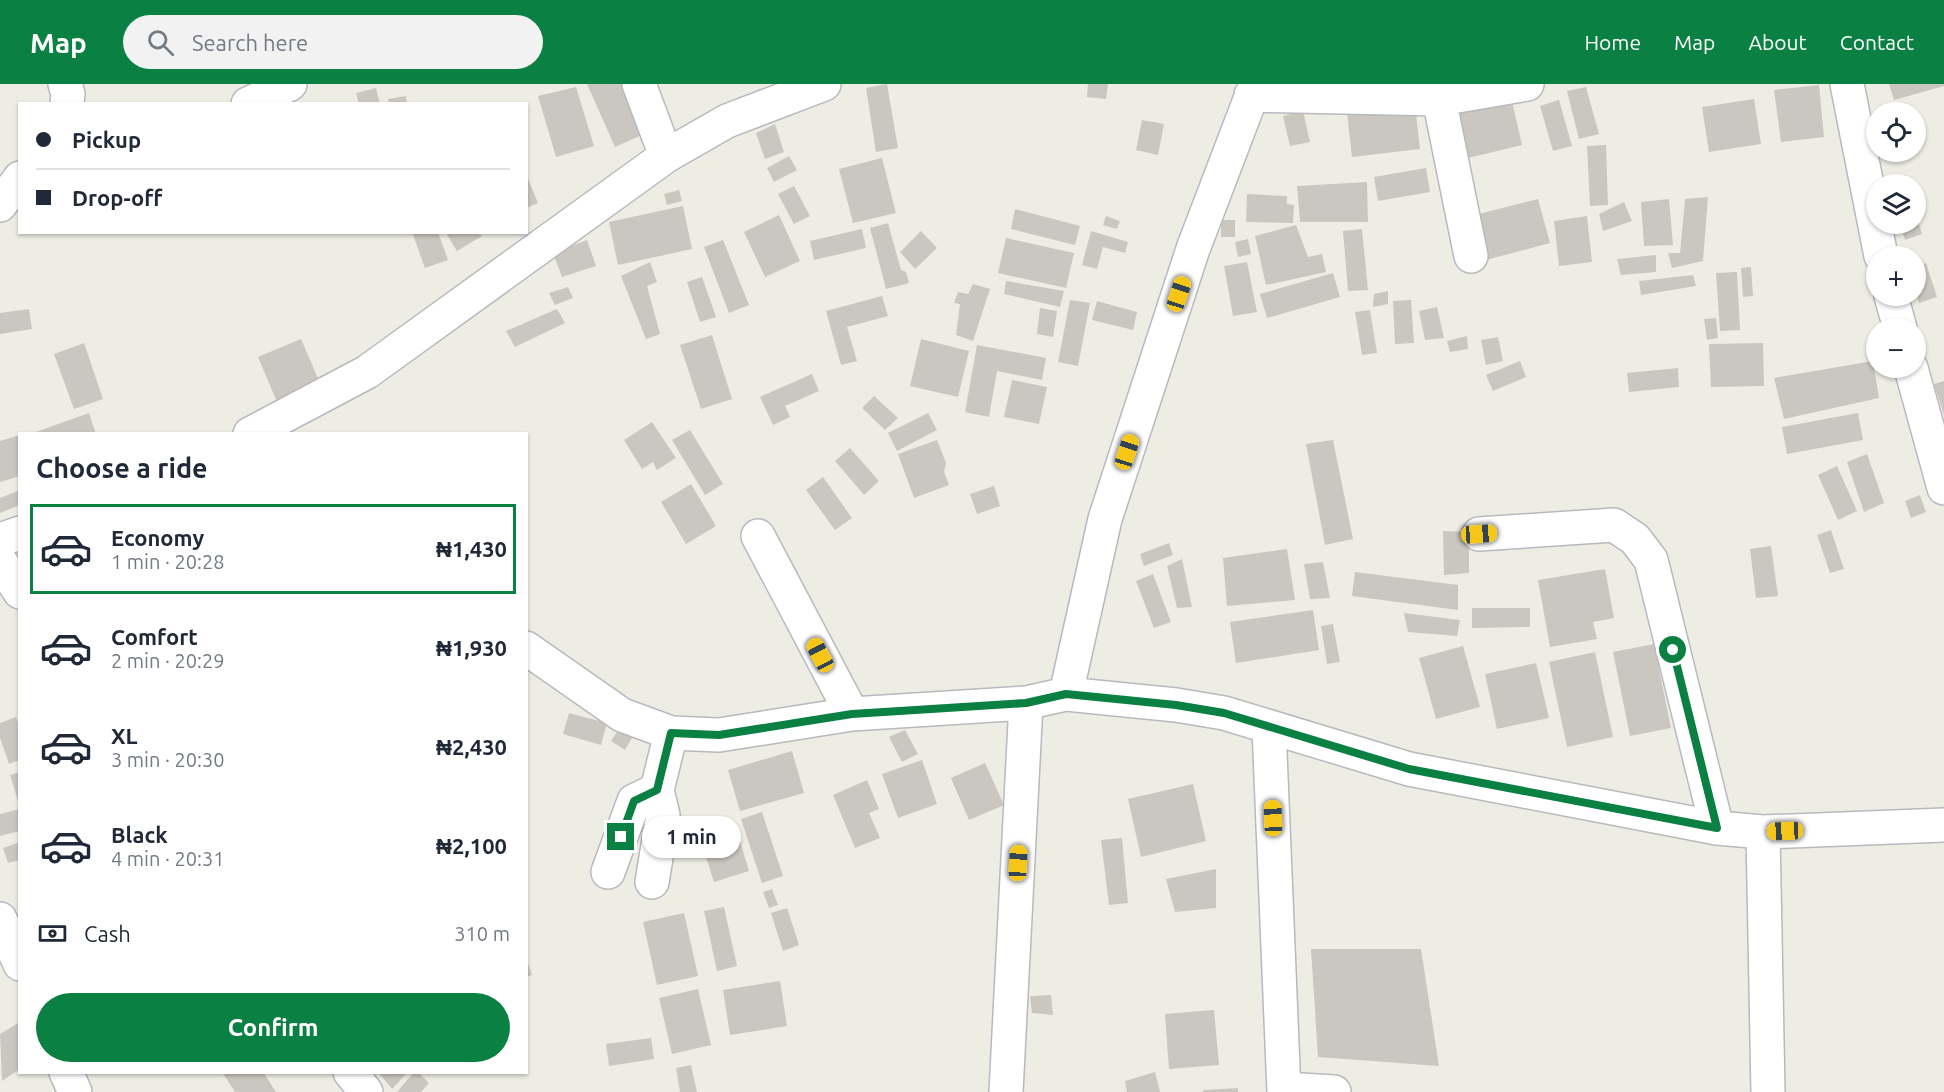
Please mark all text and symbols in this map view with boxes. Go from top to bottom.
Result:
search box [123,15,543,69]
icon: search [144,26,177,59]
text: Map [30,27,87,58]
text: Search here [192,30,308,55]
text: Home [1584,30,1641,54]
text: Map [1674,30,1715,54]
text: About [1748,30,1807,54]
text: Contact [1840,30,1914,54]
map controls [1866,102,1926,378]
button: locate [1866,102,1926,162]
text: Pickup [72,127,141,152]
button: layers [1866,174,1926,234]
text: Drop-off [72,185,162,210]
button: + [1866,246,1926,306]
car [1165,274,1193,314]
button: − [1866,318,1926,378]
car [1113,432,1141,472]
text: Choose a ride [36,453,208,483]
icon: car [39,522,93,576]
car [1460,524,1498,544]
text: Economy [111,525,204,550]
text: ₦1,430 [436,536,507,561]
text: 1 min · 20:28 [111,550,225,573]
icon: car [39,621,93,675]
text: Comfort [111,624,198,649]
text: ₦1,930 [436,635,507,660]
car [804,635,836,675]
route start [1659,636,1686,663]
text: 2 min · 20:29 [111,649,225,672]
icon: car [39,720,93,774]
text: XL [111,723,138,748]
text: ₦2,430 [436,734,507,759]
text: 3 min · 20:30 [111,748,225,771]
car [1263,800,1283,836]
callout: 1 min [642,816,741,858]
icon: car [39,819,93,873]
car [1767,821,1803,841]
text: Black [111,822,168,847]
route end [607,823,634,850]
text: 1 min [666,825,717,848]
text: ₦2,100 [436,833,507,858]
car [1008,845,1028,881]
text: 4 min · 20:31 [111,847,225,870]
icon: cash [36,917,69,950]
text: Cash [84,921,131,946]
text: 310 m [454,922,510,945]
button: Confirm [36,993,510,1062]

